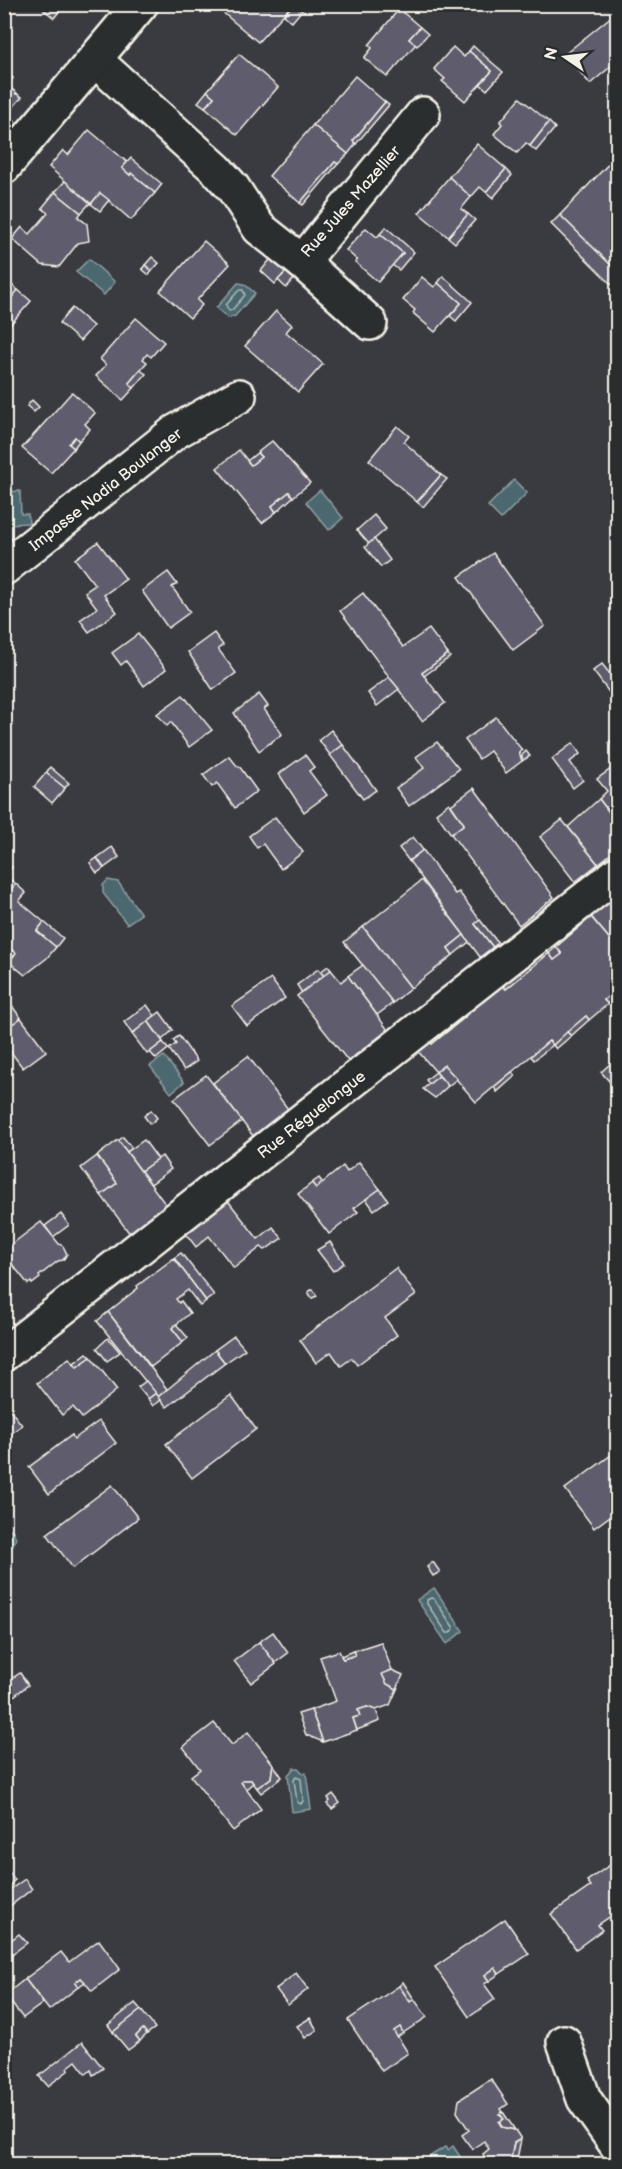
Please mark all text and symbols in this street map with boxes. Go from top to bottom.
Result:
north arrow [535,27,595,87]
text: N [541,46,563,62]
street label: Rue Jules Mazellier [298,142,405,262]
street label: Impasse Nadia Boulanger [26,425,186,556]
street label: Rue Réguelongue [254,1067,370,1163]

